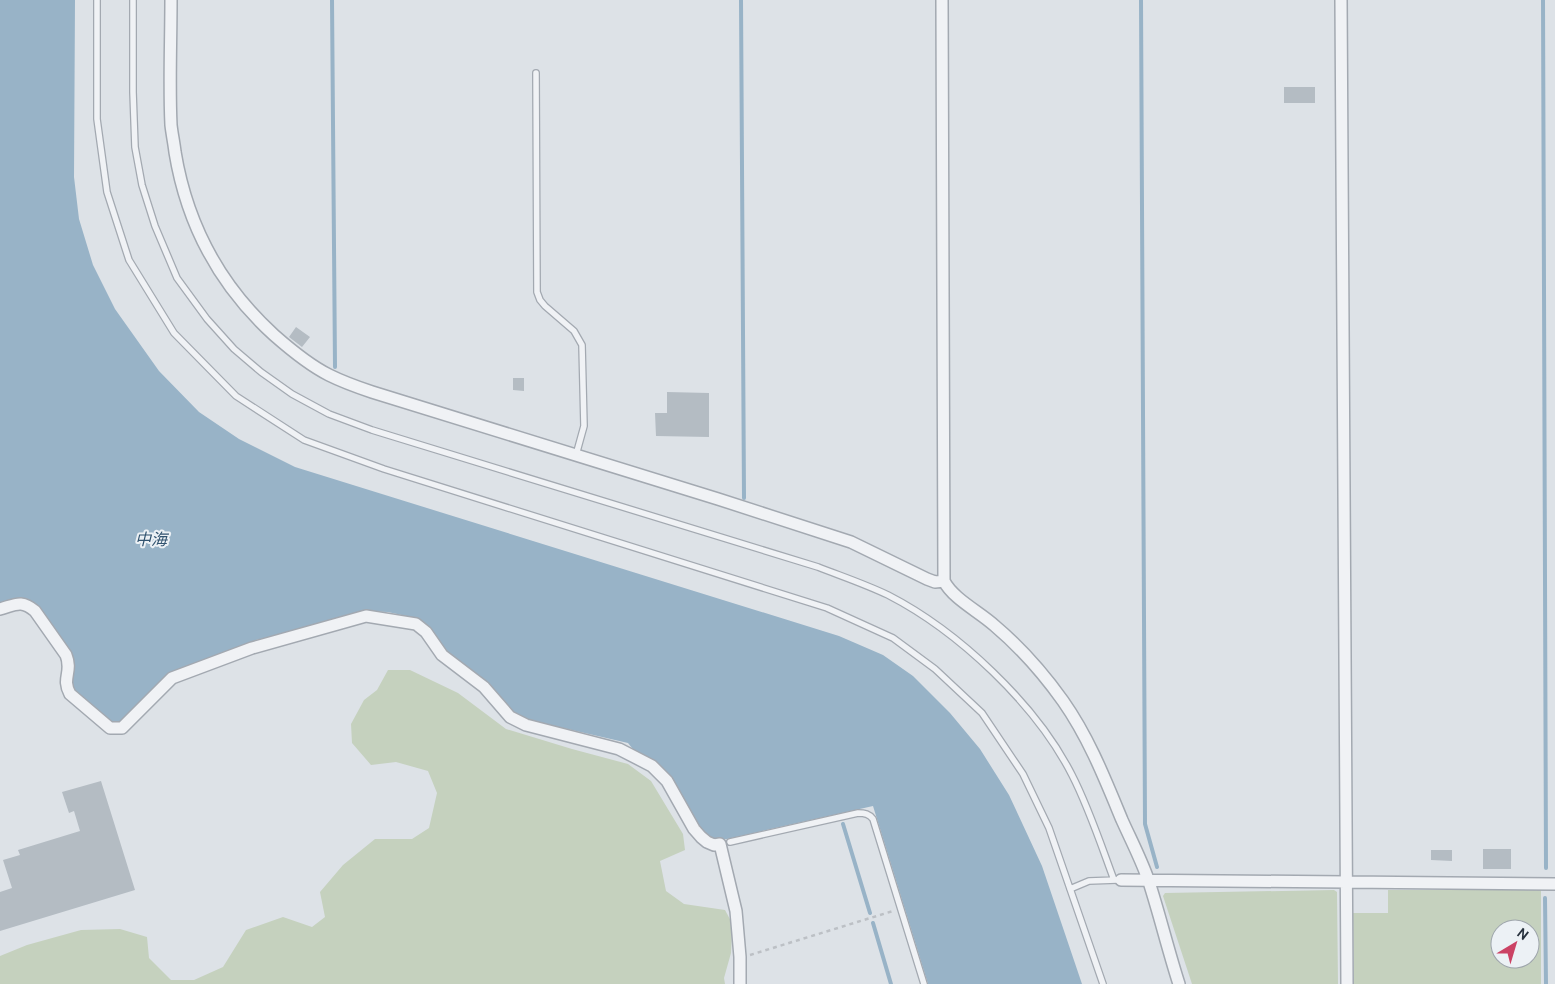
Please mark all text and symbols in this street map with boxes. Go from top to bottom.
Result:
water label: 中海 [135,530,170,549]
north arrow [1490,919,1540,969]
text: N [1514,924,1532,944]

